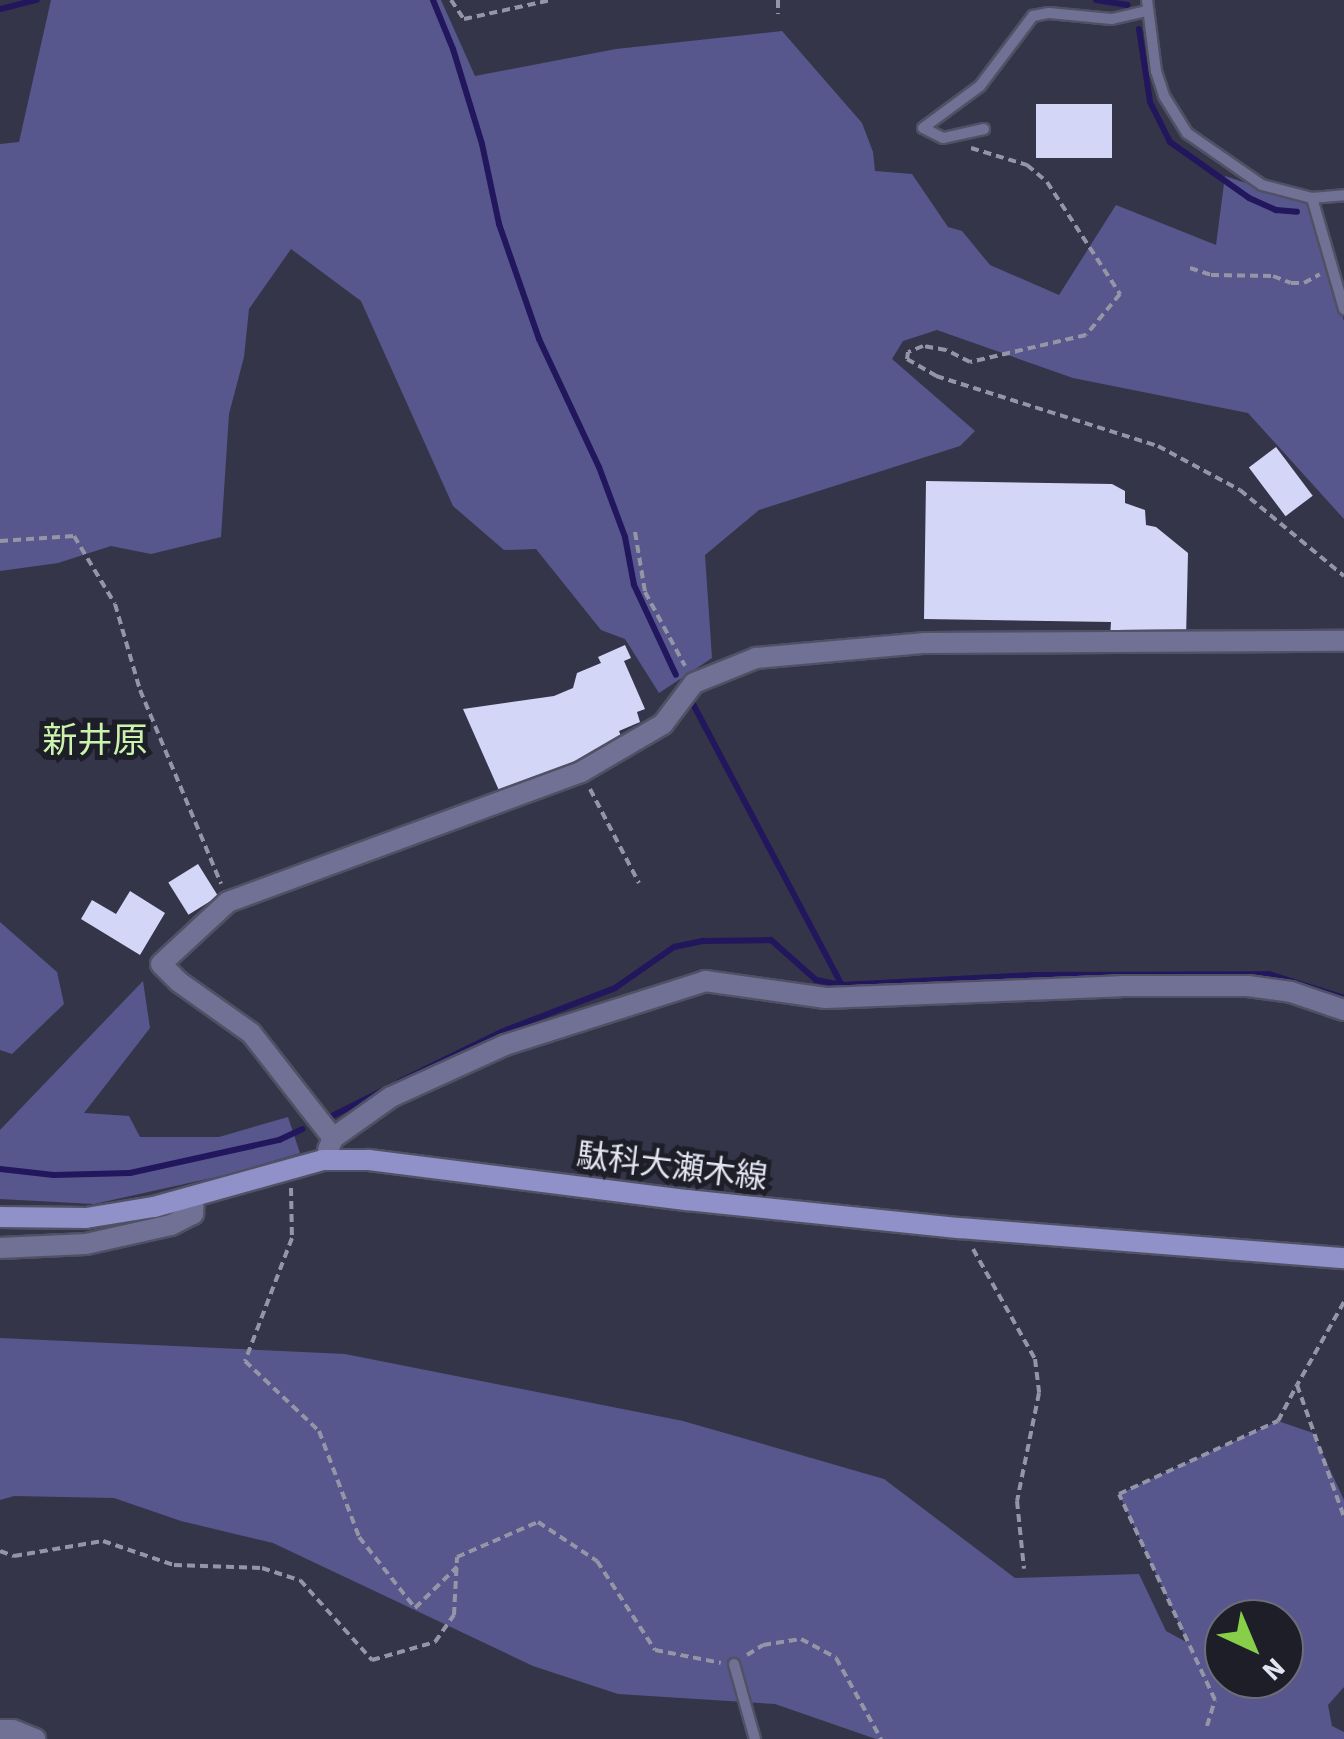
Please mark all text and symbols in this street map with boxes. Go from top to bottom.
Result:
district label: 新井原 [43,720,147,762]
street label: 駄科大瀬木線 [574,1136,770,1198]
north arrow [1204,1599,1304,1699]
text: N [1253,1648,1294,1690]

